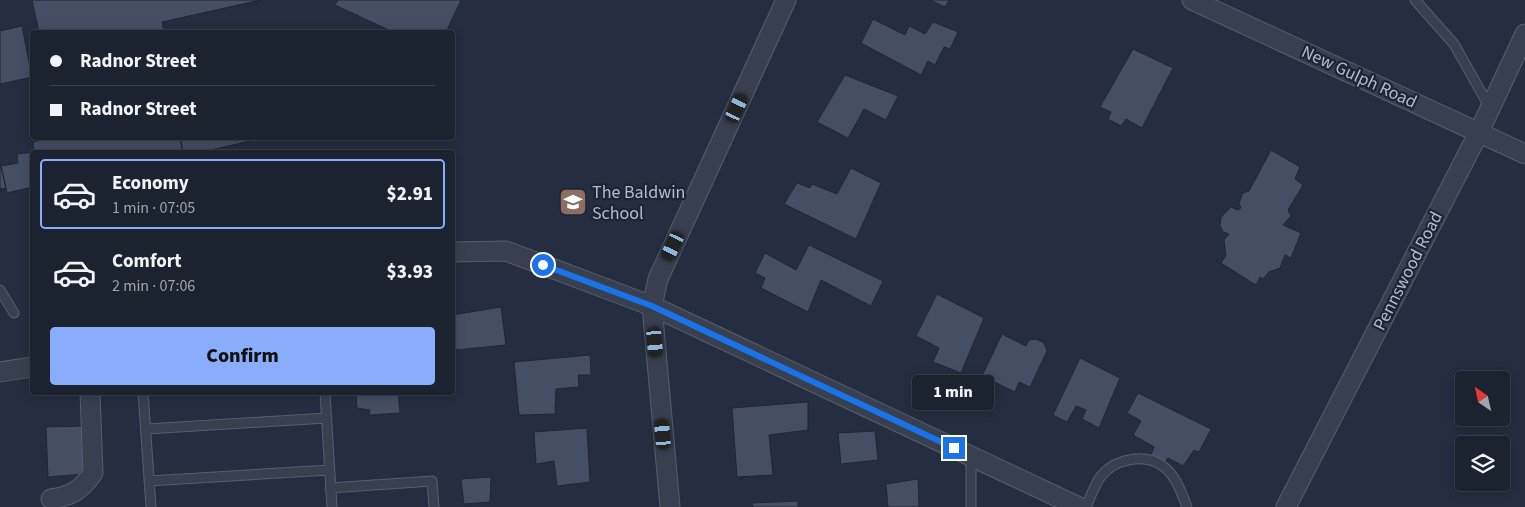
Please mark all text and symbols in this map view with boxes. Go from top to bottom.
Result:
street label: New Gulph Road [1297,39,1421,115]
text: Radnor Street [80,48,197,75]
car [723,91,750,125]
text: Radnor Street [80,96,197,123]
text: Economy [112,170,189,197]
icon: car [52,172,97,217]
place label: The Baldwin School [592,180,685,226]
text: $2.91 [387,181,433,208]
school or university icon: The Baldwin School [558,187,588,217]
text: 1 min · 07:05 [112,197,195,219]
street label: Pennswood Road [1367,207,1449,335]
car [659,229,686,263]
text: Comfort [112,248,182,275]
icon: car [52,250,97,295]
route start [532,254,554,276]
text: $3.93 [387,259,433,286]
text: 2 min · 07:06 [112,275,195,297]
car [646,326,663,358]
button: Confirm [50,327,435,385]
north arrow [1455,371,1510,426]
map controls [1455,371,1510,491]
callout: 1 min [913,376,995,410]
text: 1 min [933,381,973,403]
car [654,418,671,450]
button: layers [1455,436,1510,491]
route end [943,437,965,459]

